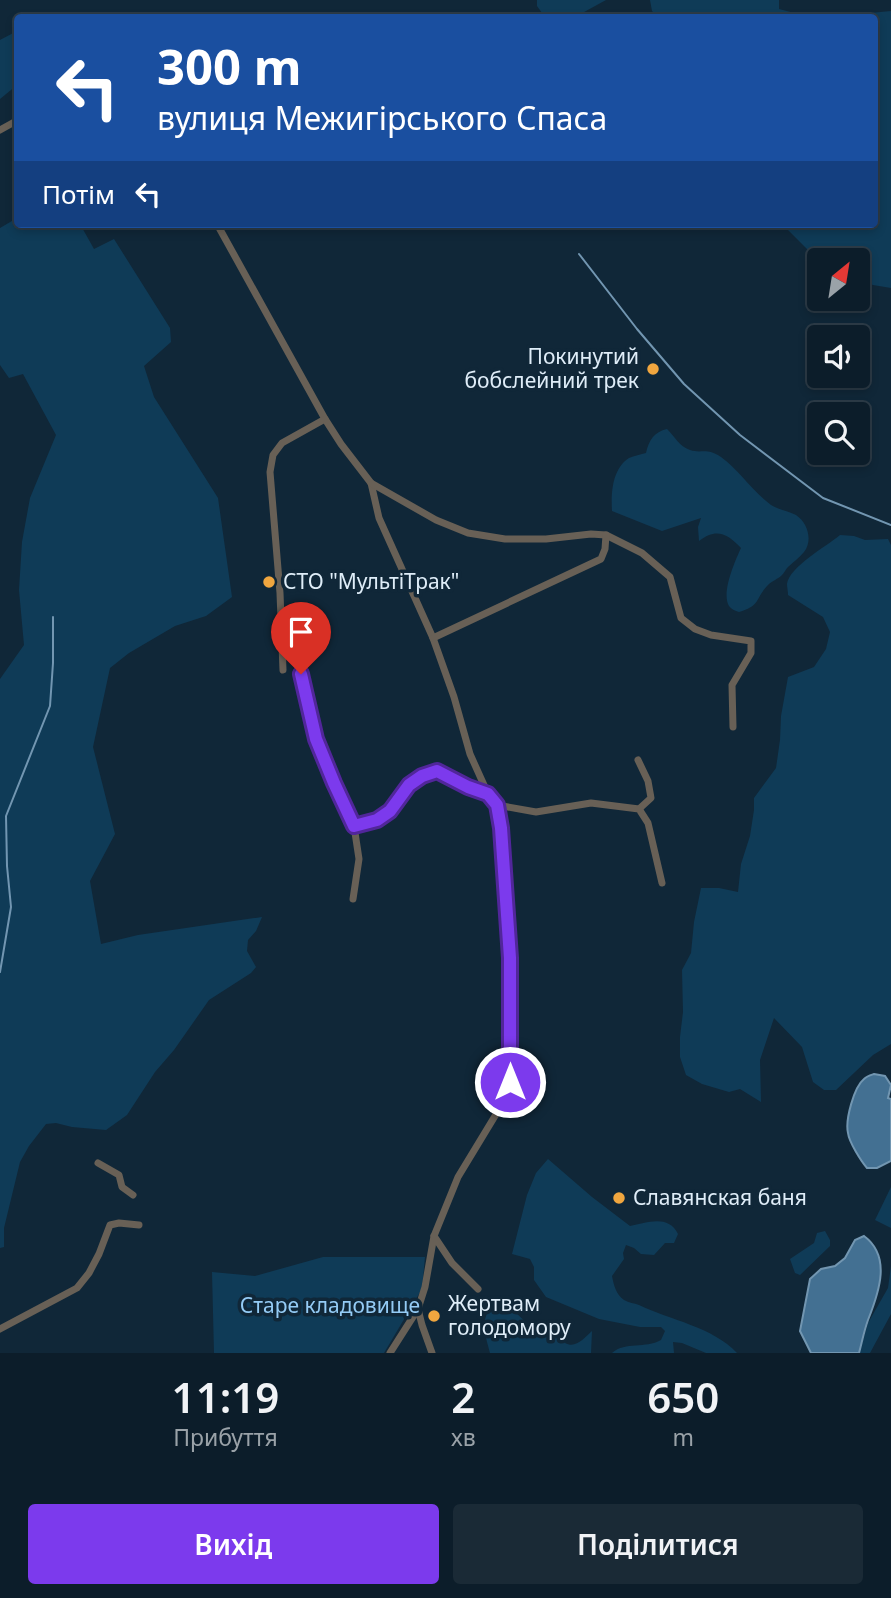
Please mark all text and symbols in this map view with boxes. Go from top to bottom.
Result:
text: 300 m [157,33,302,99]
icon: left [42,42,133,133]
text: вулиця Межигірського Спаса [157,96,607,139]
icon: left [129,175,167,213]
text: Потім [42,176,115,212]
north arrow [807,248,870,312]
map controls [807,248,870,465]
button: sound [807,325,870,388]
place label: Покинутий бобслейний трек [464,342,639,394]
marker: Покинутий бобслейний трек [645,361,661,377]
button: search [807,402,870,465]
place label: СТО "МультіТрак" [283,567,459,595]
marker: СТО "МультіТрак" [261,574,277,590]
pin [271,602,331,674]
icon: arrive [282,613,320,651]
position arrow [473,1045,547,1119]
place label: Славянская баня [633,1183,807,1211]
marker: Славянская баня [611,1190,627,1206]
place label: Жертвам голодомору [448,1289,571,1341]
park label: Старе кладовище [240,1291,420,1319]
marker: Жертвам голодомору [426,1308,442,1324]
text: 11:19 [172,1368,279,1425]
text: 2 [451,1368,475,1425]
text: 650 [647,1368,719,1425]
text: Прибуття [173,1421,278,1453]
text: хв [451,1421,476,1453]
text: m [673,1421,694,1453]
button: Вихід [28,1504,439,1584]
button: Поділитися [453,1504,863,1584]

